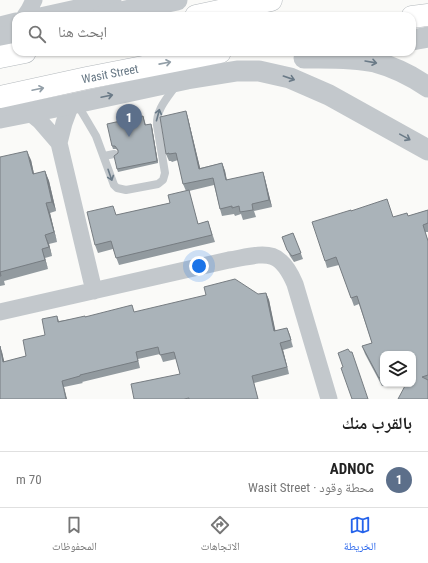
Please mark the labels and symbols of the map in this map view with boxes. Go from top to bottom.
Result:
one-way arrow [364,58,377,66]
one-way arrow [159,59,172,67]
street label: Wasit Street [81,62,140,86]
one-way arrow [283,75,296,82]
one-way arrow [31,85,44,93]
one-way arrow [100,91,113,99]
pin: 1 [116,104,142,137]
one-way arrow [155,109,163,122]
one-way arrow [399,134,411,142]
one-way arrow [107,168,114,181]
your location [189,256,209,276]

